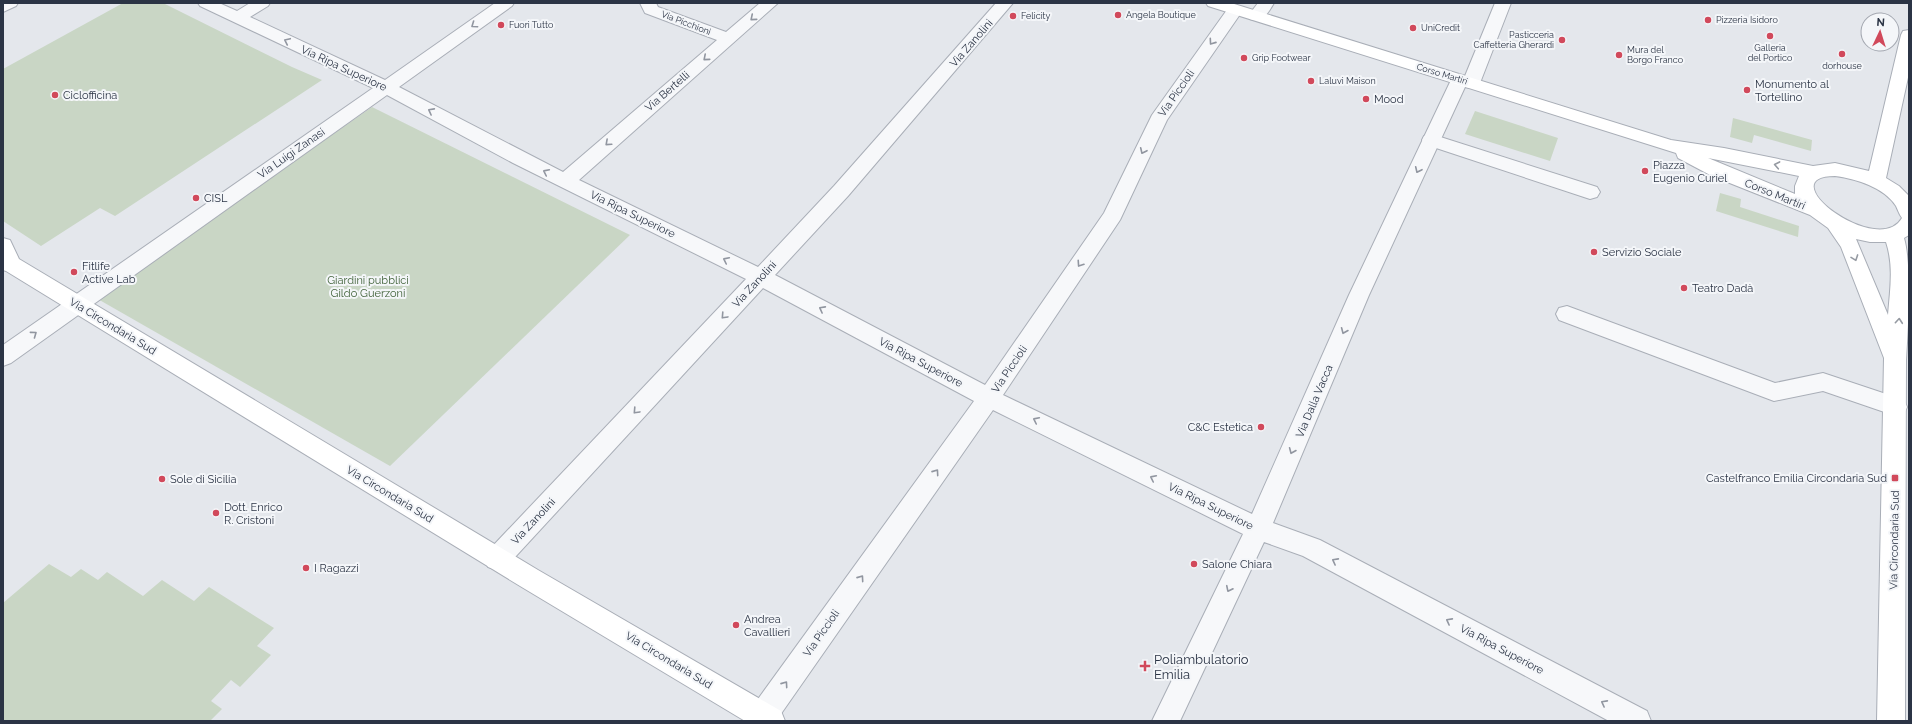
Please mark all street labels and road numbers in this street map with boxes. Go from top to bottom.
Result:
street label: Via Picchioni [660,9,712,37]
street label: Via Zanolini [947,17,996,70]
street label: Via Ripa Superiore [299,43,389,94]
street label: Corso Martiri [1415,62,1469,86]
street label: Via Piccioli [1156,67,1197,119]
street label: Via Bertelli [642,69,692,114]
street label: Via Luigi Zanasi [255,125,327,181]
street label: Corso Martiri [1743,176,1807,213]
street label: Via Ripa Superiore [588,188,678,241]
street label: Via Zanolini [730,258,779,310]
street label: Via Circondaria Sud [67,295,159,358]
street label: Via Ripa Superiore [877,335,965,390]
street label: Via Piccioli [989,343,1030,395]
street label: Via Dalla Vacca [1293,363,1336,440]
street label: Via Circondaria Sud [344,463,436,526]
street label: Via Ripa Superiore [1166,480,1256,533]
street label: Via Circondaria Sud [1887,490,1902,590]
street label: Via Zanolini [509,495,558,547]
street label: Via Piccioli [801,607,842,659]
street label: Via Ripa Superiore [1458,622,1546,677]
street label: Via Circondaria Sud [623,629,715,692]

